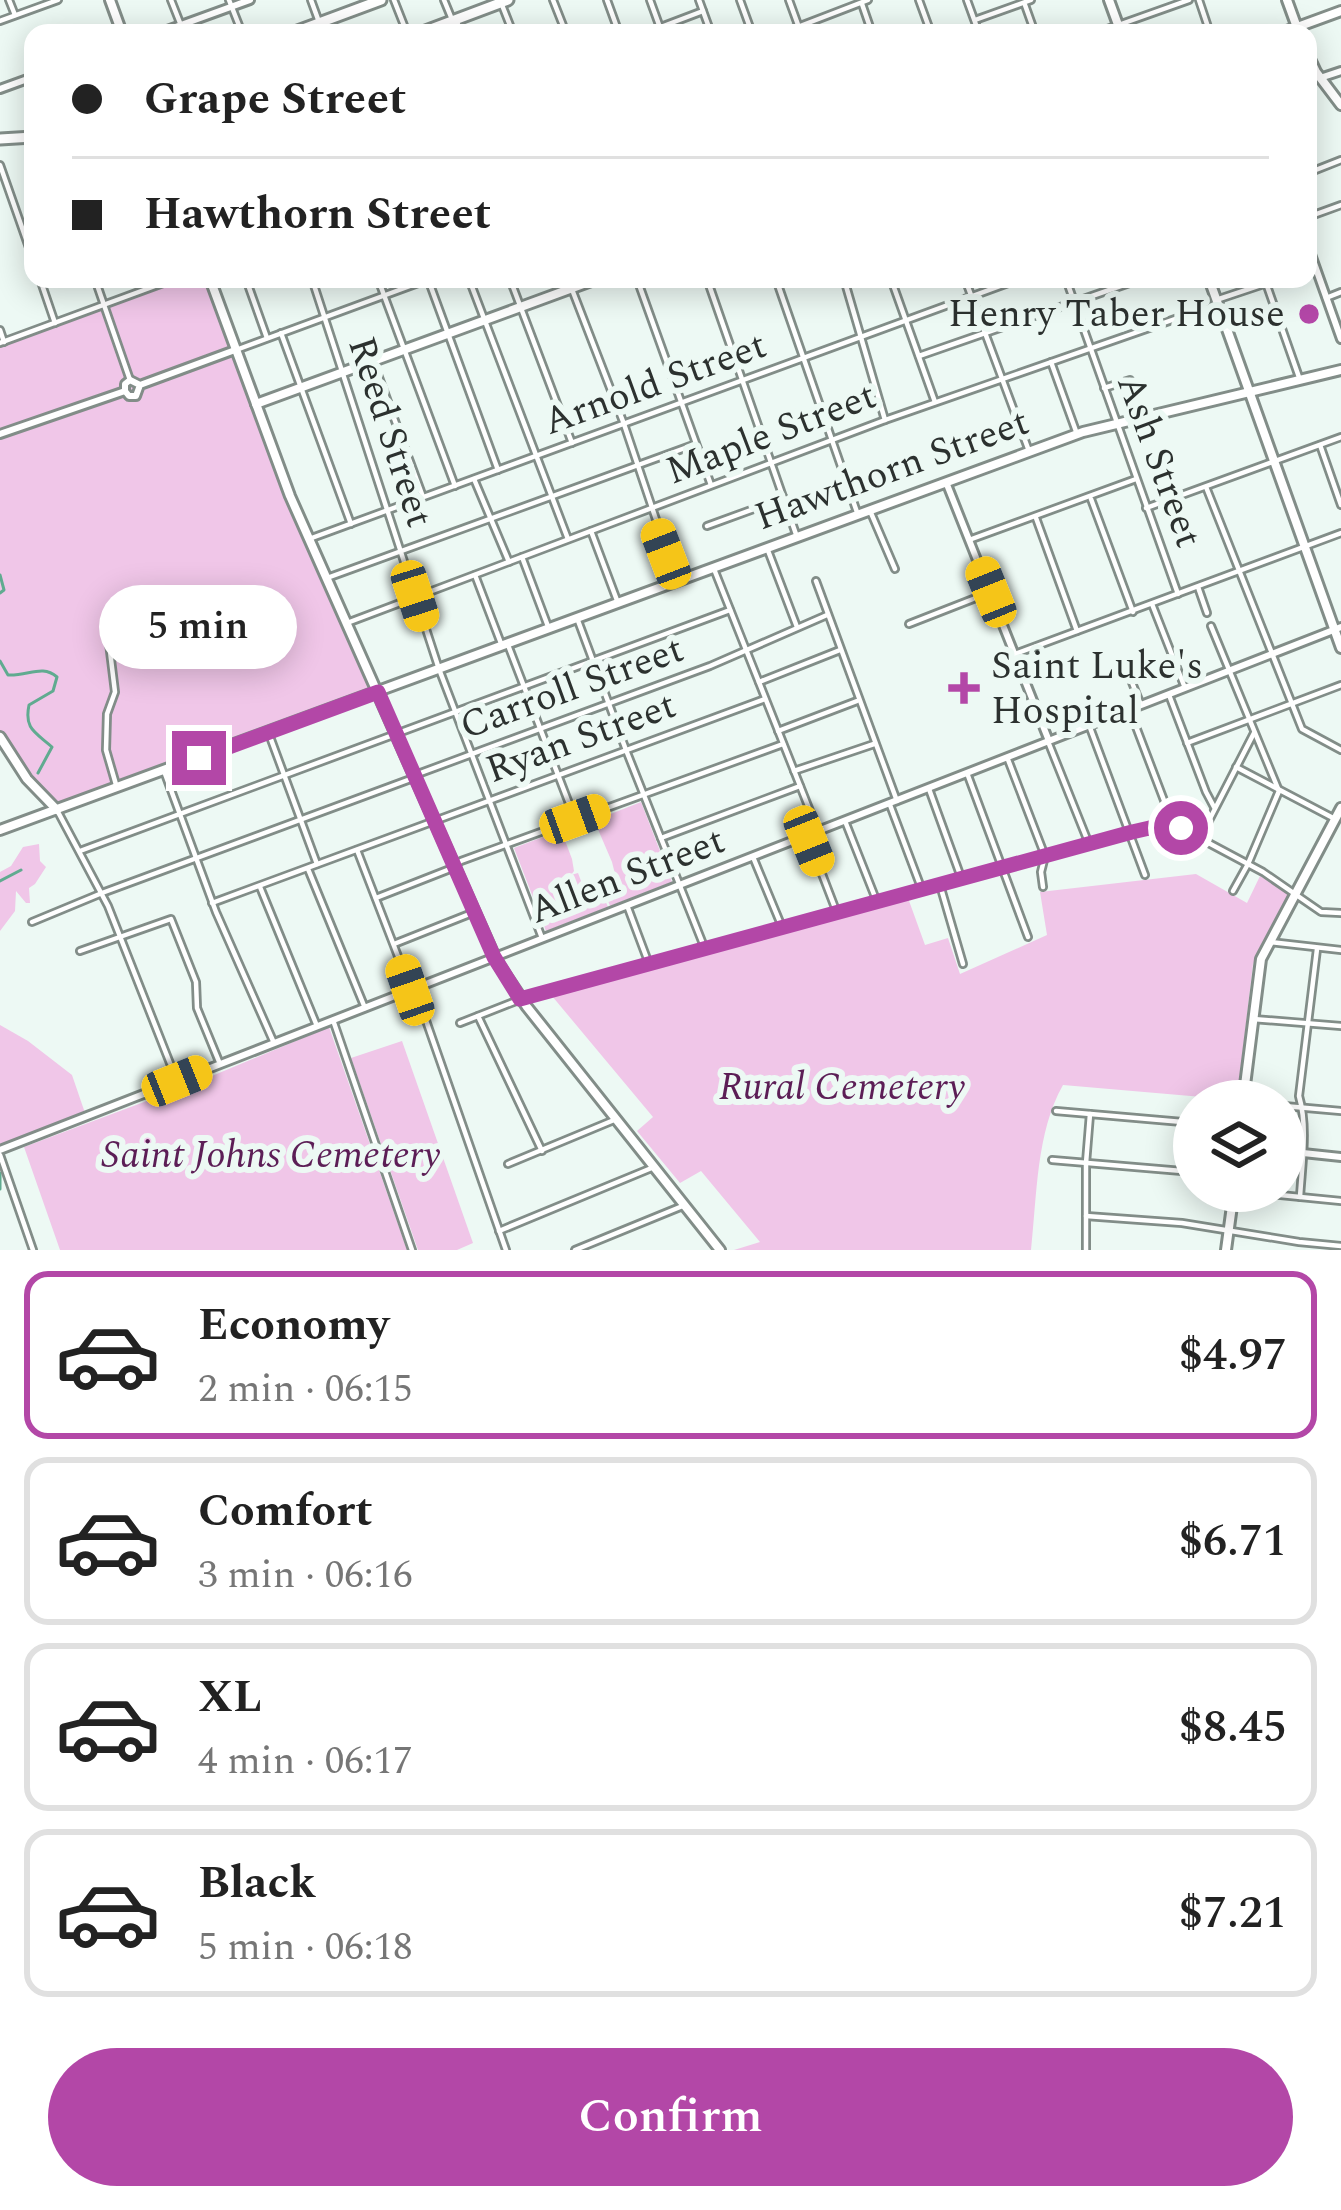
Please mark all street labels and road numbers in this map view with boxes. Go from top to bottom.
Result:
street label: Arnold Street [535,316,775,452]
street label: Reed Street [331,329,449,535]
street label: Ash Street [1100,366,1218,556]
street label: Maple Street [657,367,885,501]
street label: Hawthorn Street [747,393,1037,547]
street label: Carroll Street [452,620,692,756]
street label: Ryan Street [478,676,684,800]
street label: Allen Street [521,812,733,940]

